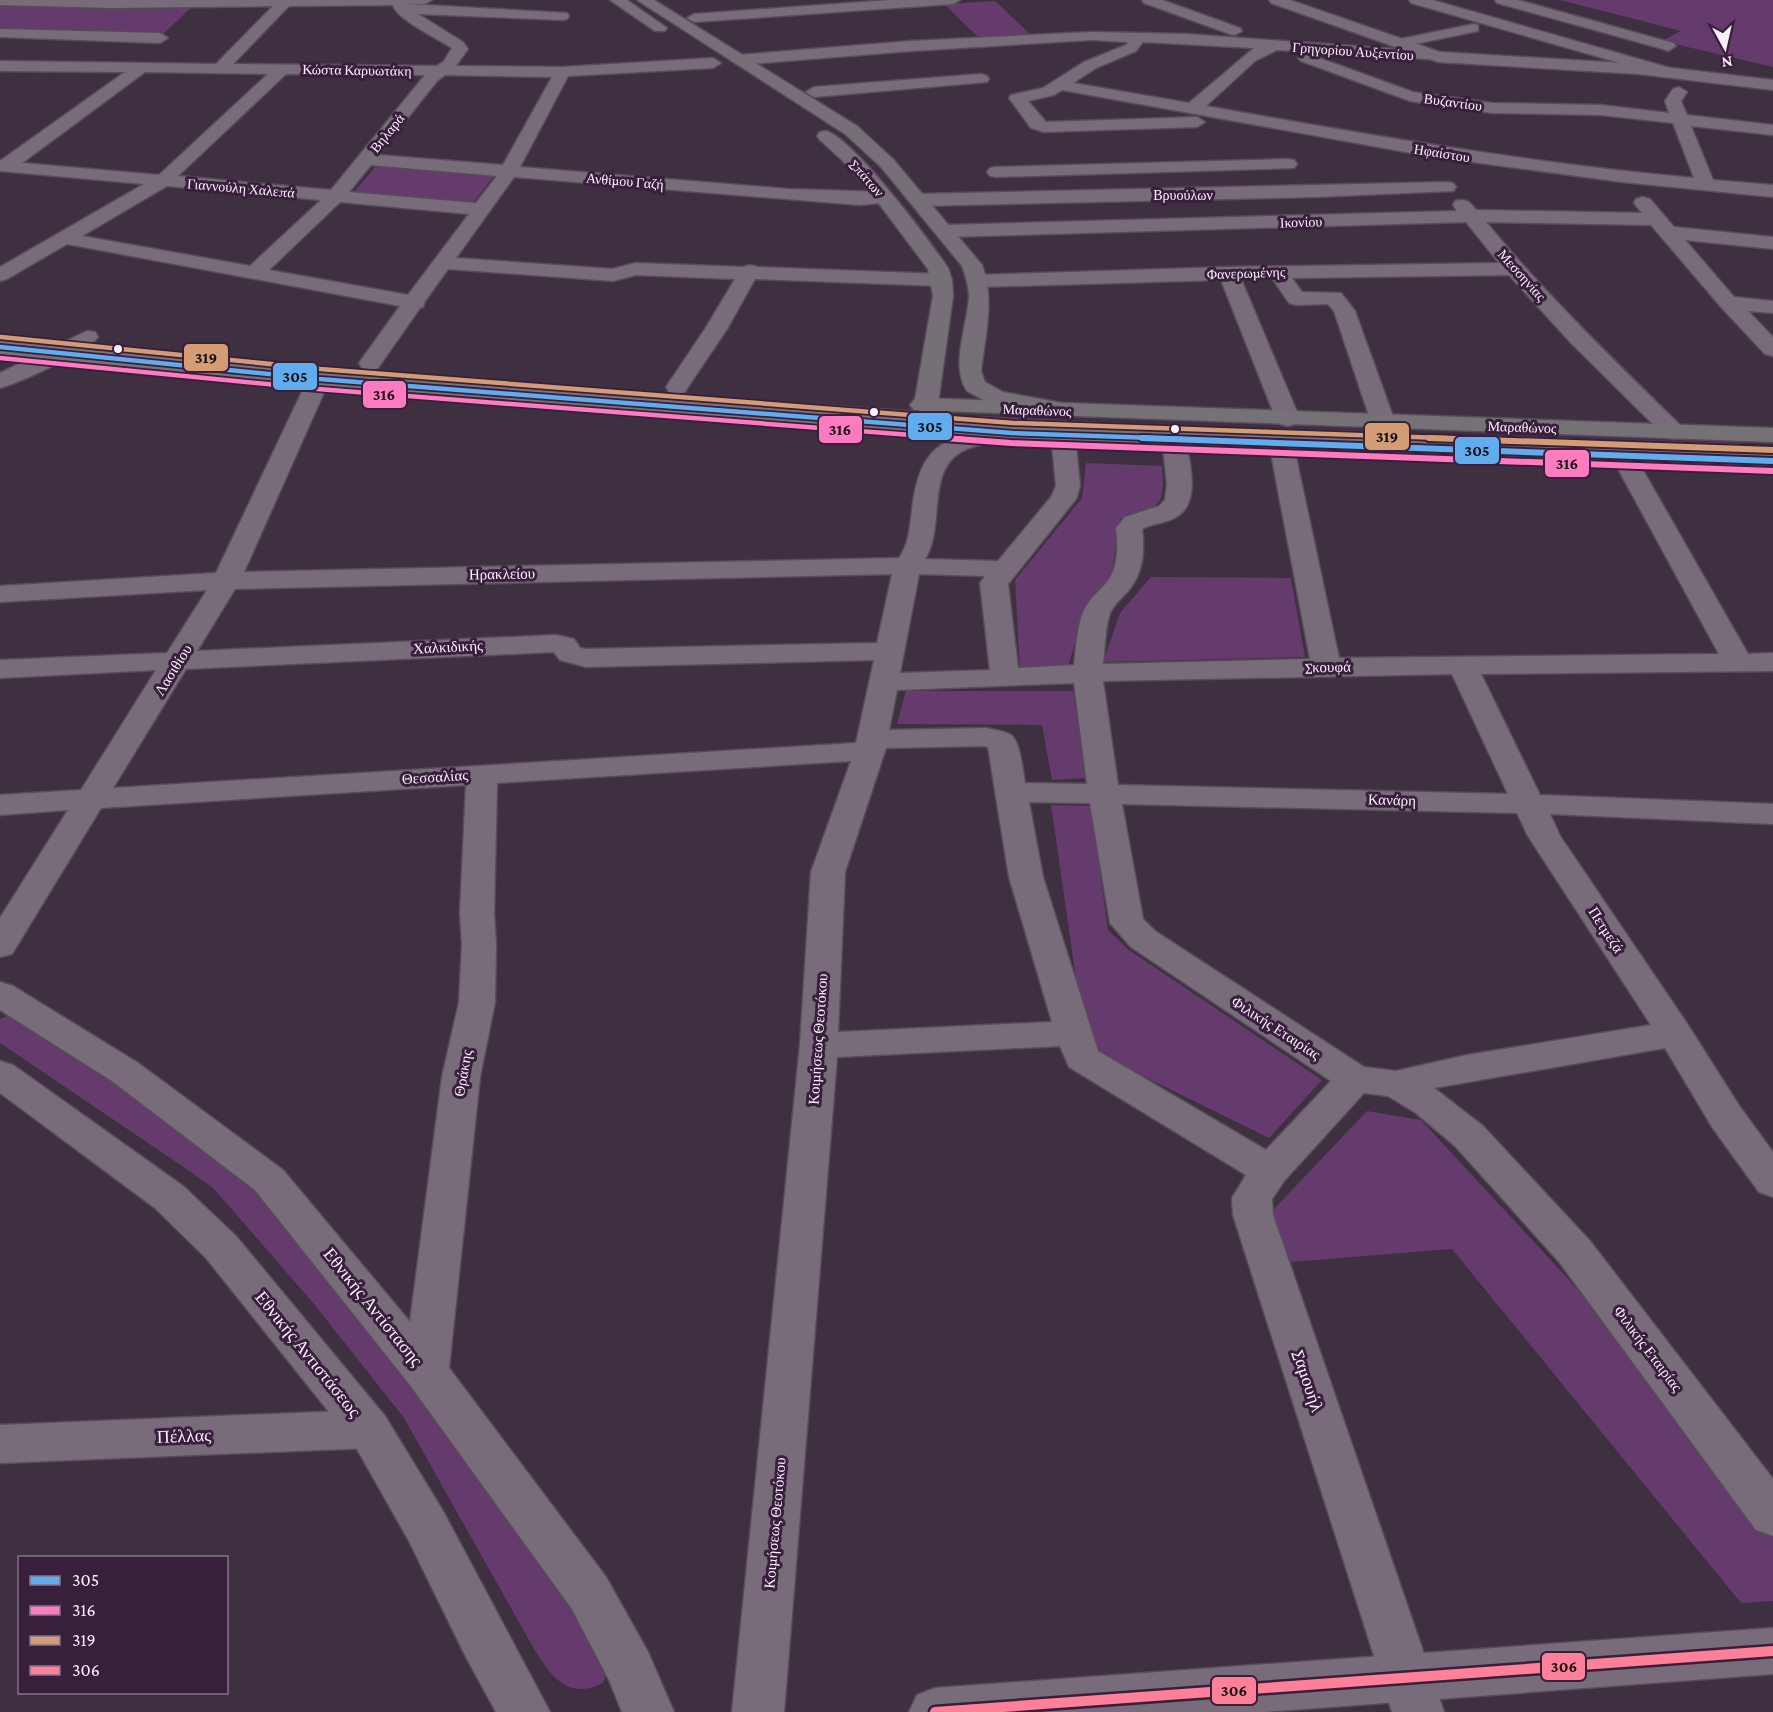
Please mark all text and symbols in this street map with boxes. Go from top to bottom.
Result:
north arrow [1695,18,1755,78]
street label: Γρηγορίου Αυξεντίου [1292,39,1414,63]
text: N [1720,53,1734,72]
street label: Κώστα Καρυωτάκη [302,61,412,79]
street label: Βυζαντίου [1423,90,1483,114]
street label: Βηλαρά [367,110,408,156]
street label: Ηφαίστου [1413,141,1471,165]
street label: Σπάτων [847,156,887,200]
street label: Ανθίμου Γαζή [585,170,665,192]
street label: Γιαννούλη Χαλεπά [186,175,296,201]
street label: Βρυούλων [1153,187,1213,203]
street label: Ικονίου [1280,213,1323,231]
street label: Μεσσηνίας [1495,246,1550,304]
street label: Φανερωμένης [1206,264,1286,282]
unlabelled marker [112,343,124,355]
line badge: 319 [183,343,229,372]
text: 319 [195,349,217,366]
line badge: 305 [272,362,318,391]
text: 305 [282,368,308,385]
line badge: 316 [362,380,407,409]
text: 316 [373,386,395,403]
street label: Μαραθώνος [1002,401,1072,419]
unlabelled marker [868,406,880,418]
line badge: 305 [907,412,953,441]
line badge: 316 [818,415,863,444]
text: 305 [917,418,943,435]
street label: Μαραθώνος [1487,418,1557,436]
text: 316 [829,421,851,438]
line badge: 319 [1364,422,1410,451]
unlabelled marker [1169,423,1181,435]
text: 319 [1376,428,1398,445]
line badge: 305 [1454,436,1500,465]
text: 305 [1464,442,1490,459]
line badge: 316 [1544,449,1590,478]
text: 316 [1556,455,1578,472]
street label: Ηρακλείου [469,565,535,583]
street label: Χαλκιδικής [413,637,483,657]
street label: Λασιθίου [151,642,195,698]
street label: Σκουφά [1305,659,1351,675]
street label: Θεσσαλίας [401,767,469,787]
street label: Κανάρη [1368,791,1416,809]
street label: Πετμεζά [1585,904,1627,956]
street label: Κοιμήσεως Θεοτόκου [805,973,832,1105]
street label: Φιλικής Εταιρίας [1229,993,1323,1063]
street label: Θράκης [451,1048,475,1098]
street label: Εθνικής Αντίστασης [319,1244,427,1370]
street label: Εθνικής Αντιστάσεως [251,1287,365,1421]
street label: Φιλικής Εταιρίας [1611,1303,1685,1395]
street label: Σαμουήλ [1289,1348,1327,1415]
street label: Πέλλας [156,1425,212,1447]
street label: Κοιμήσεως Θεοτόκου [761,1457,790,1589]
legend [18,1556,228,1694]
text: 305 [72,1570,99,1590]
text: 316 [72,1600,96,1620]
text: 319 [72,1630,96,1650]
line badge: 306 [1541,1652,1586,1681]
text: 306 [1551,1658,1577,1675]
text: 306 [72,1660,100,1680]
line badge: 306 [1211,1676,1257,1705]
text: 306 [1221,1682,1247,1699]

